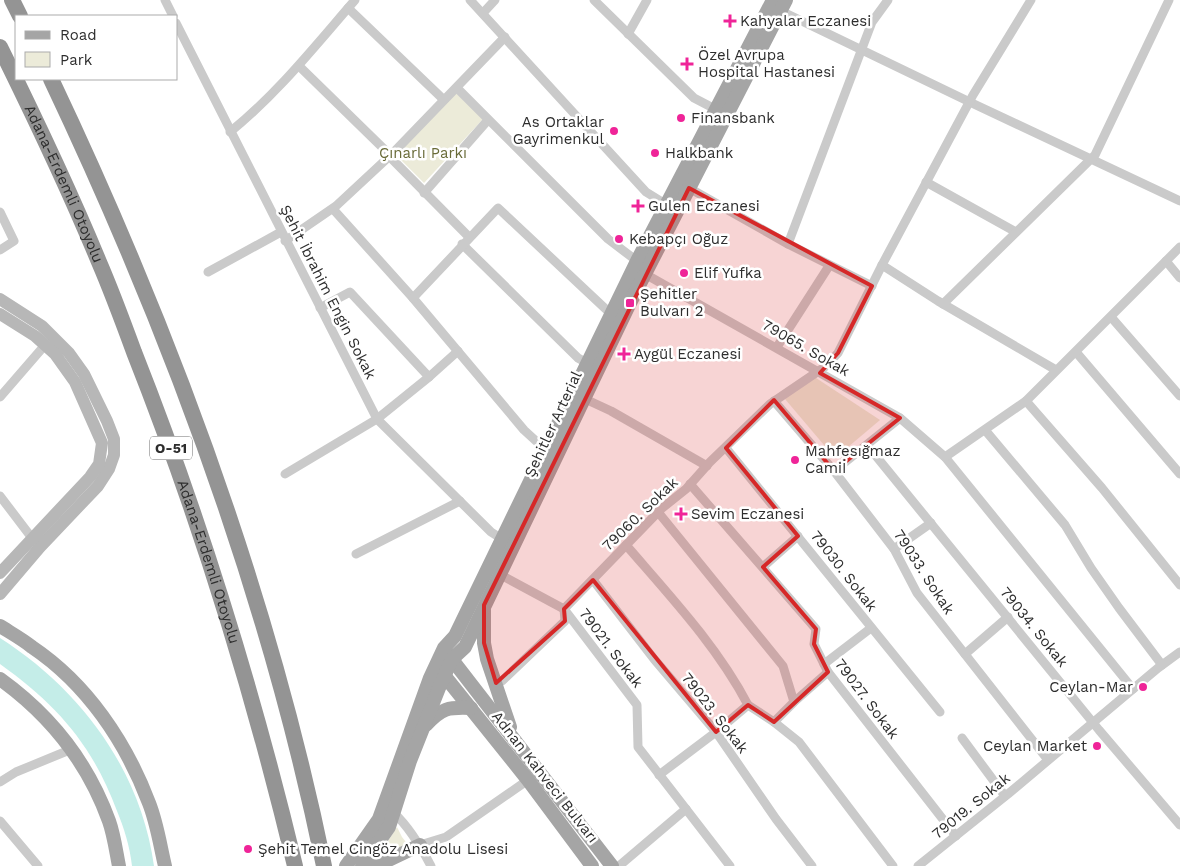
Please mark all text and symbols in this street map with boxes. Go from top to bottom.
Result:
place label: Kahyalar Eczanesi [740,12,871,30]
legend [15,15,178,80]
marker: Kahyalar Eczanesi [724,15,736,27]
text: Road [60,26,97,44]
place label: Özel Avrupa Hospital Hastanesi [698,46,835,81]
text: Park [60,51,93,69]
marker: Özel Avrupa Hospital Hastanesi [680,57,694,71]
street label: Adana-Erdemli Otoyolu [21,102,107,265]
place label: Finansbank [691,109,775,127]
marker: Finansbank [675,112,687,124]
place label: As Ortaklar Gayrimenkul [513,113,604,148]
marker: As Ortaklar Gayrimenkul [608,125,620,137]
park label: Çınarlı Parkı [379,144,467,162]
place label: Halkbank [665,144,734,162]
marker: Halkbank [649,147,661,159]
place label: Gulen Eczanesi [648,197,760,215]
marker: Gulen Eczanesi [632,200,644,212]
street label: Şehit İbrahim Engin Sokak [276,202,380,383]
place label: Kebapçı Oğuz [629,230,728,248]
marker: Kebapçı Oğuz [613,233,625,245]
place label: Elif Yufka [694,264,762,282]
marker: Elif Yufka [678,267,690,279]
place label: Şehitler Bulvarı 2 [640,285,703,320]
marker: Şehitler Bulvarı 2 [624,297,636,309]
street label: 79065. Sokak [759,316,853,381]
place label: Aygül Eczanesi [634,345,741,363]
marker: Aygül Eczanesi [618,348,630,360]
street label: Şehitler Arterial [521,368,586,480]
road number: O-51 [150,436,192,459]
place label: Mahfesığmaz Camiİ [805,442,900,477]
marker: Mahfesığmaz Camiİ [789,454,801,466]
street label: 79060. Sokak [598,473,682,555]
street label: Adana-Erdemli Otoyolu [173,477,244,646]
place label: Sevim Eczanesi [691,505,804,523]
marker: Sevim Eczanesi [675,508,687,520]
street label: 79033. Sokak [890,526,958,618]
street label: 79030. Sokak [807,527,881,615]
street label: 79034. Sokak [996,583,1072,671]
street label: 79021. Sokak [575,605,647,692]
street label: 79027. Sokak [831,655,903,743]
street label: 79023. Sokak [678,669,752,757]
place label: Ceylan-Mar [1049,678,1133,696]
marker: Ceylan-Mar [1137,681,1149,693]
street label: Adnan Kahveci Bulvarı [488,708,602,846]
place label: Ceylan Market [983,737,1088,755]
marker: Ceylan Market [1091,740,1103,752]
street label: 79019. Sokak [928,769,1014,843]
place label: Şehit Temel Cingöz Anadolu Lisesi [258,840,508,858]
marker: Şehit Temel Cingöz Anadolu Lisesi [242,843,254,855]

